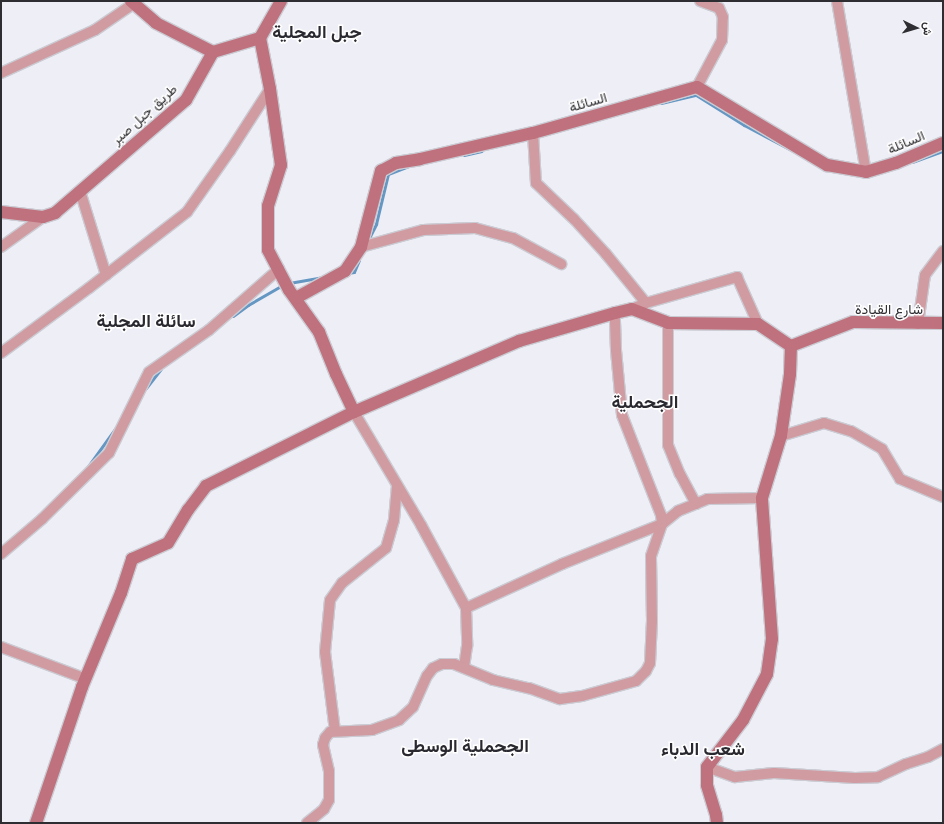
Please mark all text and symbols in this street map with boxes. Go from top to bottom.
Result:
north arrow [896,8,936,48]
district label: جبل المجلية [272,20,362,42]
text: ش [921,22,936,36]
street label: طريق جبل صبر [108,80,180,148]
street label: السائلة [567,89,609,115]
street label: السائلة [885,127,927,157]
street label: شارع القيادة [855,301,923,317]
district label: سائلة المجلية [96,309,196,331]
district label: الجحملية [612,390,678,412]
district label: الجحملية الوسطى [401,734,529,756]
district label: شعب الدباء [661,737,745,759]

